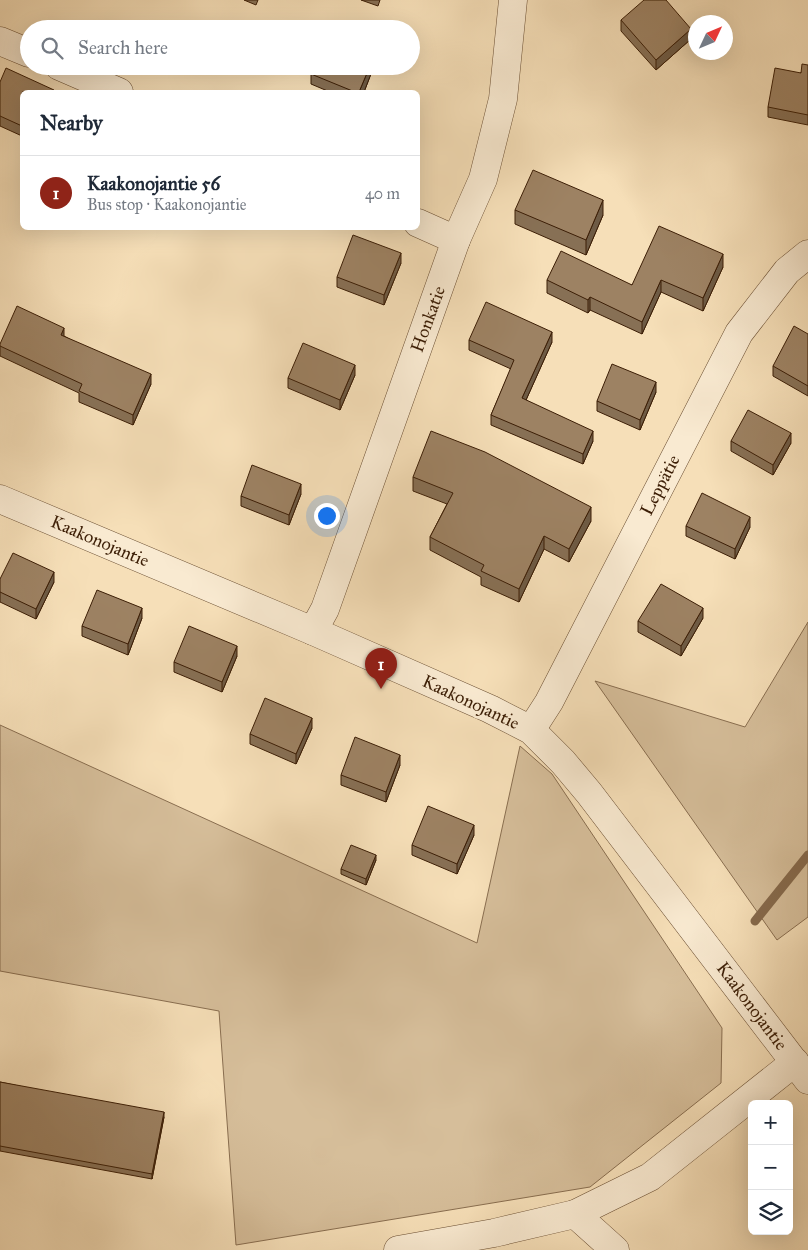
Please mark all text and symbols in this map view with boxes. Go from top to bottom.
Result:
north arrow [688,15,733,60]
search box [20,20,420,75]
icon: search [38,34,66,62]
text: Search here [78,36,168,59]
text: Nearby [40,110,103,136]
text: Kaakonojantie 56 [87,172,220,195]
text: 1 [53,184,59,203]
text: 40 m [365,184,400,203]
text: Bus stop · Kaakonojantie [87,195,247,214]
street label: Honkatie [406,283,450,355]
street label: Leppätie [635,451,685,519]
your location [314,503,340,529]
street label: Kaakonojantie [48,510,152,572]
pin: 1 [365,648,397,689]
street label: Kaakonojantie [419,670,523,734]
street label: Kaakonojantie [712,958,792,1054]
map controls [748,1100,793,1235]
button: + [748,1100,793,1145]
button: − [748,1145,793,1190]
button: layers [748,1190,793,1235]

